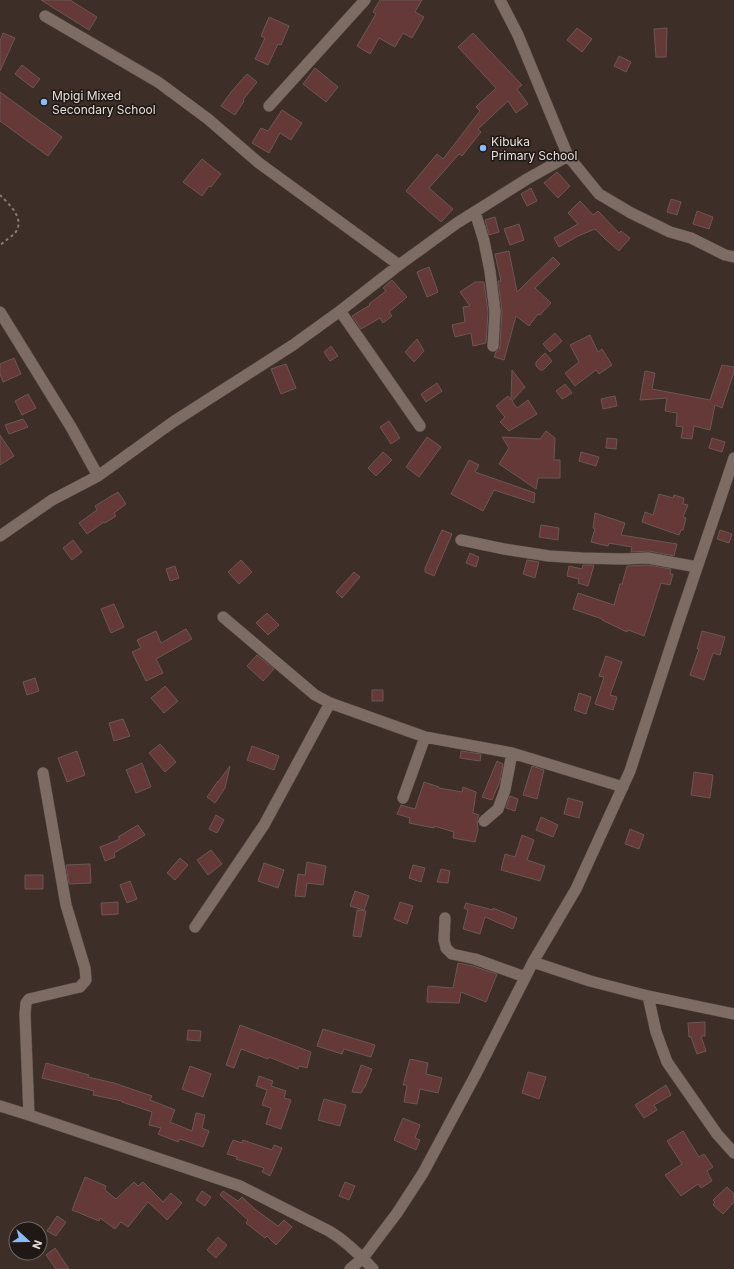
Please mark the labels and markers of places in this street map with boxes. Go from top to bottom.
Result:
place label: Mpigi Mixed Secondary School [52,88,156,117]
marker: Mpigi Mixed Secondary School [39,97,49,107]
place label: Kibuka Primary School [491,134,577,163]
marker: Kibuka Primary School [478,143,488,153]

